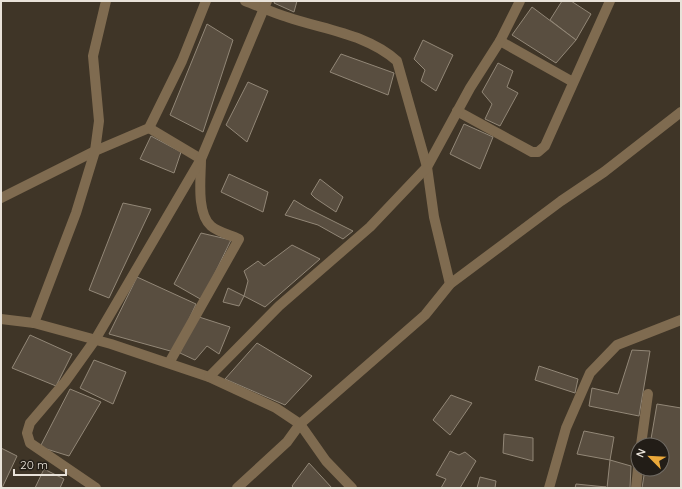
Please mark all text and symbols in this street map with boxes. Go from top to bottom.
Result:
north arrow [630,437,670,477]
text: N [633,446,649,459]
scale bar [14,451,66,477]
text: 20 m [20,457,48,472]

